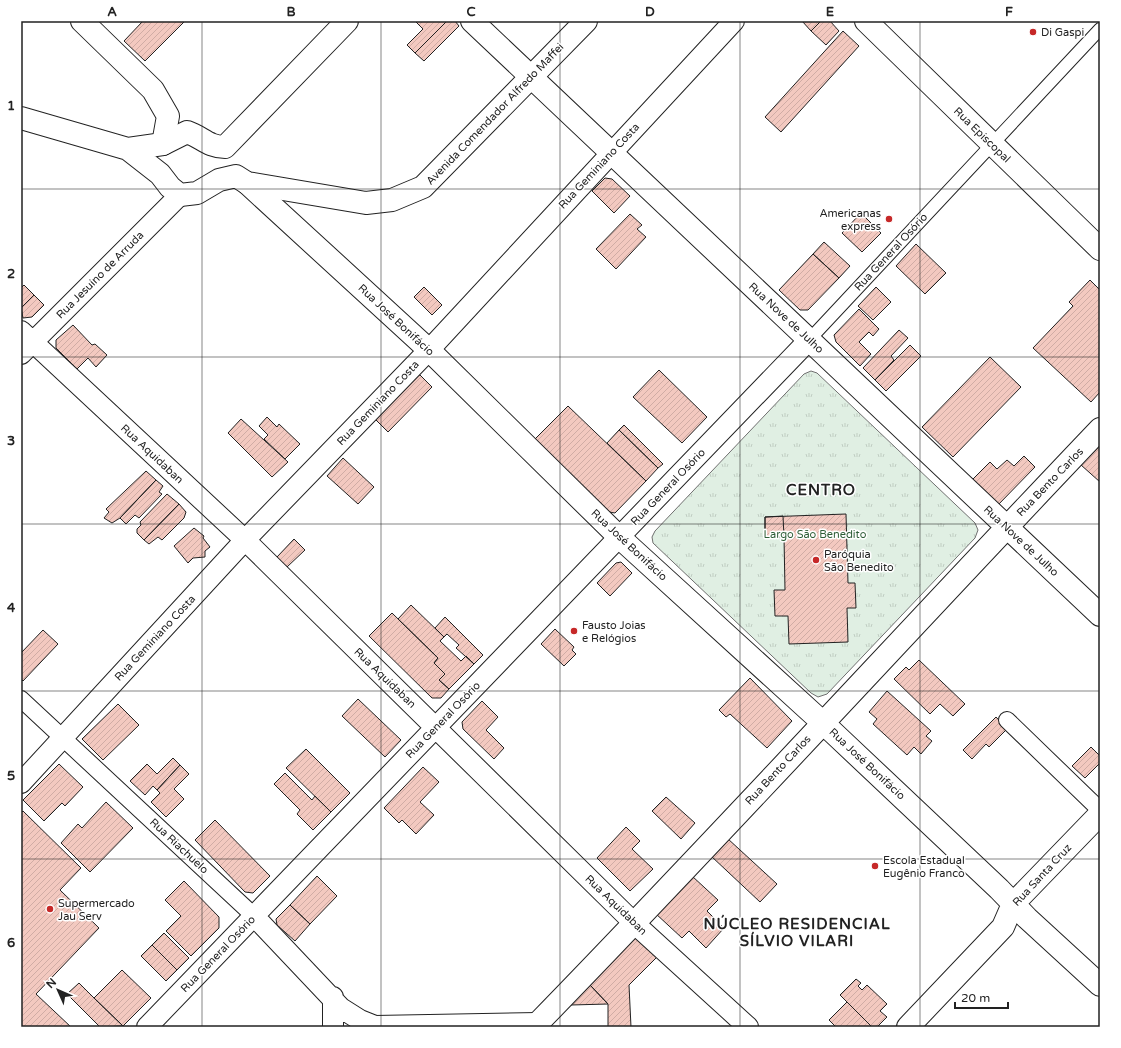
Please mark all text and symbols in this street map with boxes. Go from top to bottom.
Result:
text: A [107,4,117,20]
text: B [286,4,296,20]
text: C [466,4,476,20]
text: D [645,4,655,20]
text: E [826,4,834,20]
text: F [1005,4,1013,20]
place label: Di Gaspi [1041,26,1084,39]
marker: Di Gaspi [1028,27,1038,37]
street label: Avenida Comendador Alfredo Maffei [424,40,566,188]
text: 1 [7,98,15,114]
street label: Rua Episcopal [951,105,1013,165]
street label: Rua Geminiano Costa [556,120,642,212]
place label: Americanas express [819,207,881,233]
street label: Rua General Osório [852,210,931,294]
marker: Americanas express [884,214,894,224]
street label: Rua Jesuíno de Arruda [54,229,146,321]
text: 2 [7,266,15,282]
street label: Rua Nove de Julho [746,280,826,356]
street label: Rua José Bonifácio [355,282,437,359]
street label: Rua Geminiano Costa [334,358,422,448]
street label: Rua Aquidaban [118,422,186,486]
text: 3 [7,433,15,449]
street label: Rua Bento Carlos [1014,445,1086,519]
street label: Rua General Osório [628,446,708,528]
district label: CENTRO [786,481,856,499]
street label: Rua Nove de Julho [981,503,1061,579]
street label: Rua José Bonifácio [588,507,670,584]
park label: Largo São Benedito [764,528,867,541]
place label: Paróquia São Benedito [824,548,894,574]
marker: Paróquia São Benedito [811,555,821,565]
street label: Rua Geminiano Costa [112,592,198,684]
text: 4 [7,600,16,616]
place label: Fausto Joias e Relógios [582,619,646,645]
marker: Fausto Joias e Relógios [569,626,579,636]
street label: Rua Aquidaban [351,645,419,711]
street label: Rua General Osório [403,679,483,761]
street label: Rua José Bonifácio [826,726,908,803]
street label: Rua Bento Carlos [742,733,814,807]
text: 5 [7,768,15,784]
street label: Rua Riachuelo [147,816,211,877]
street label: Rua Santa Cruz [1010,841,1074,909]
place label: Escola Estadual Eugênio Franco [883,854,965,880]
marker: Escola Estadual Eugênio Franco [870,861,880,871]
street label: Rua Aquidaban [582,872,650,938]
place label: Supermercado Jau Serv [58,897,135,923]
marker: Supermercado Jau Serv [45,904,55,914]
street label: Rua General Osório [178,913,258,995]
district label: NÚCLEO RESIDENCIAL SÍLVIO VILARI [703,914,891,950]
text: 6 [7,935,15,951]
north arrow [38,970,78,1010]
text: N [44,976,59,991]
scale bar [955,984,1008,1010]
text: 20 m [961,991,990,1005]

